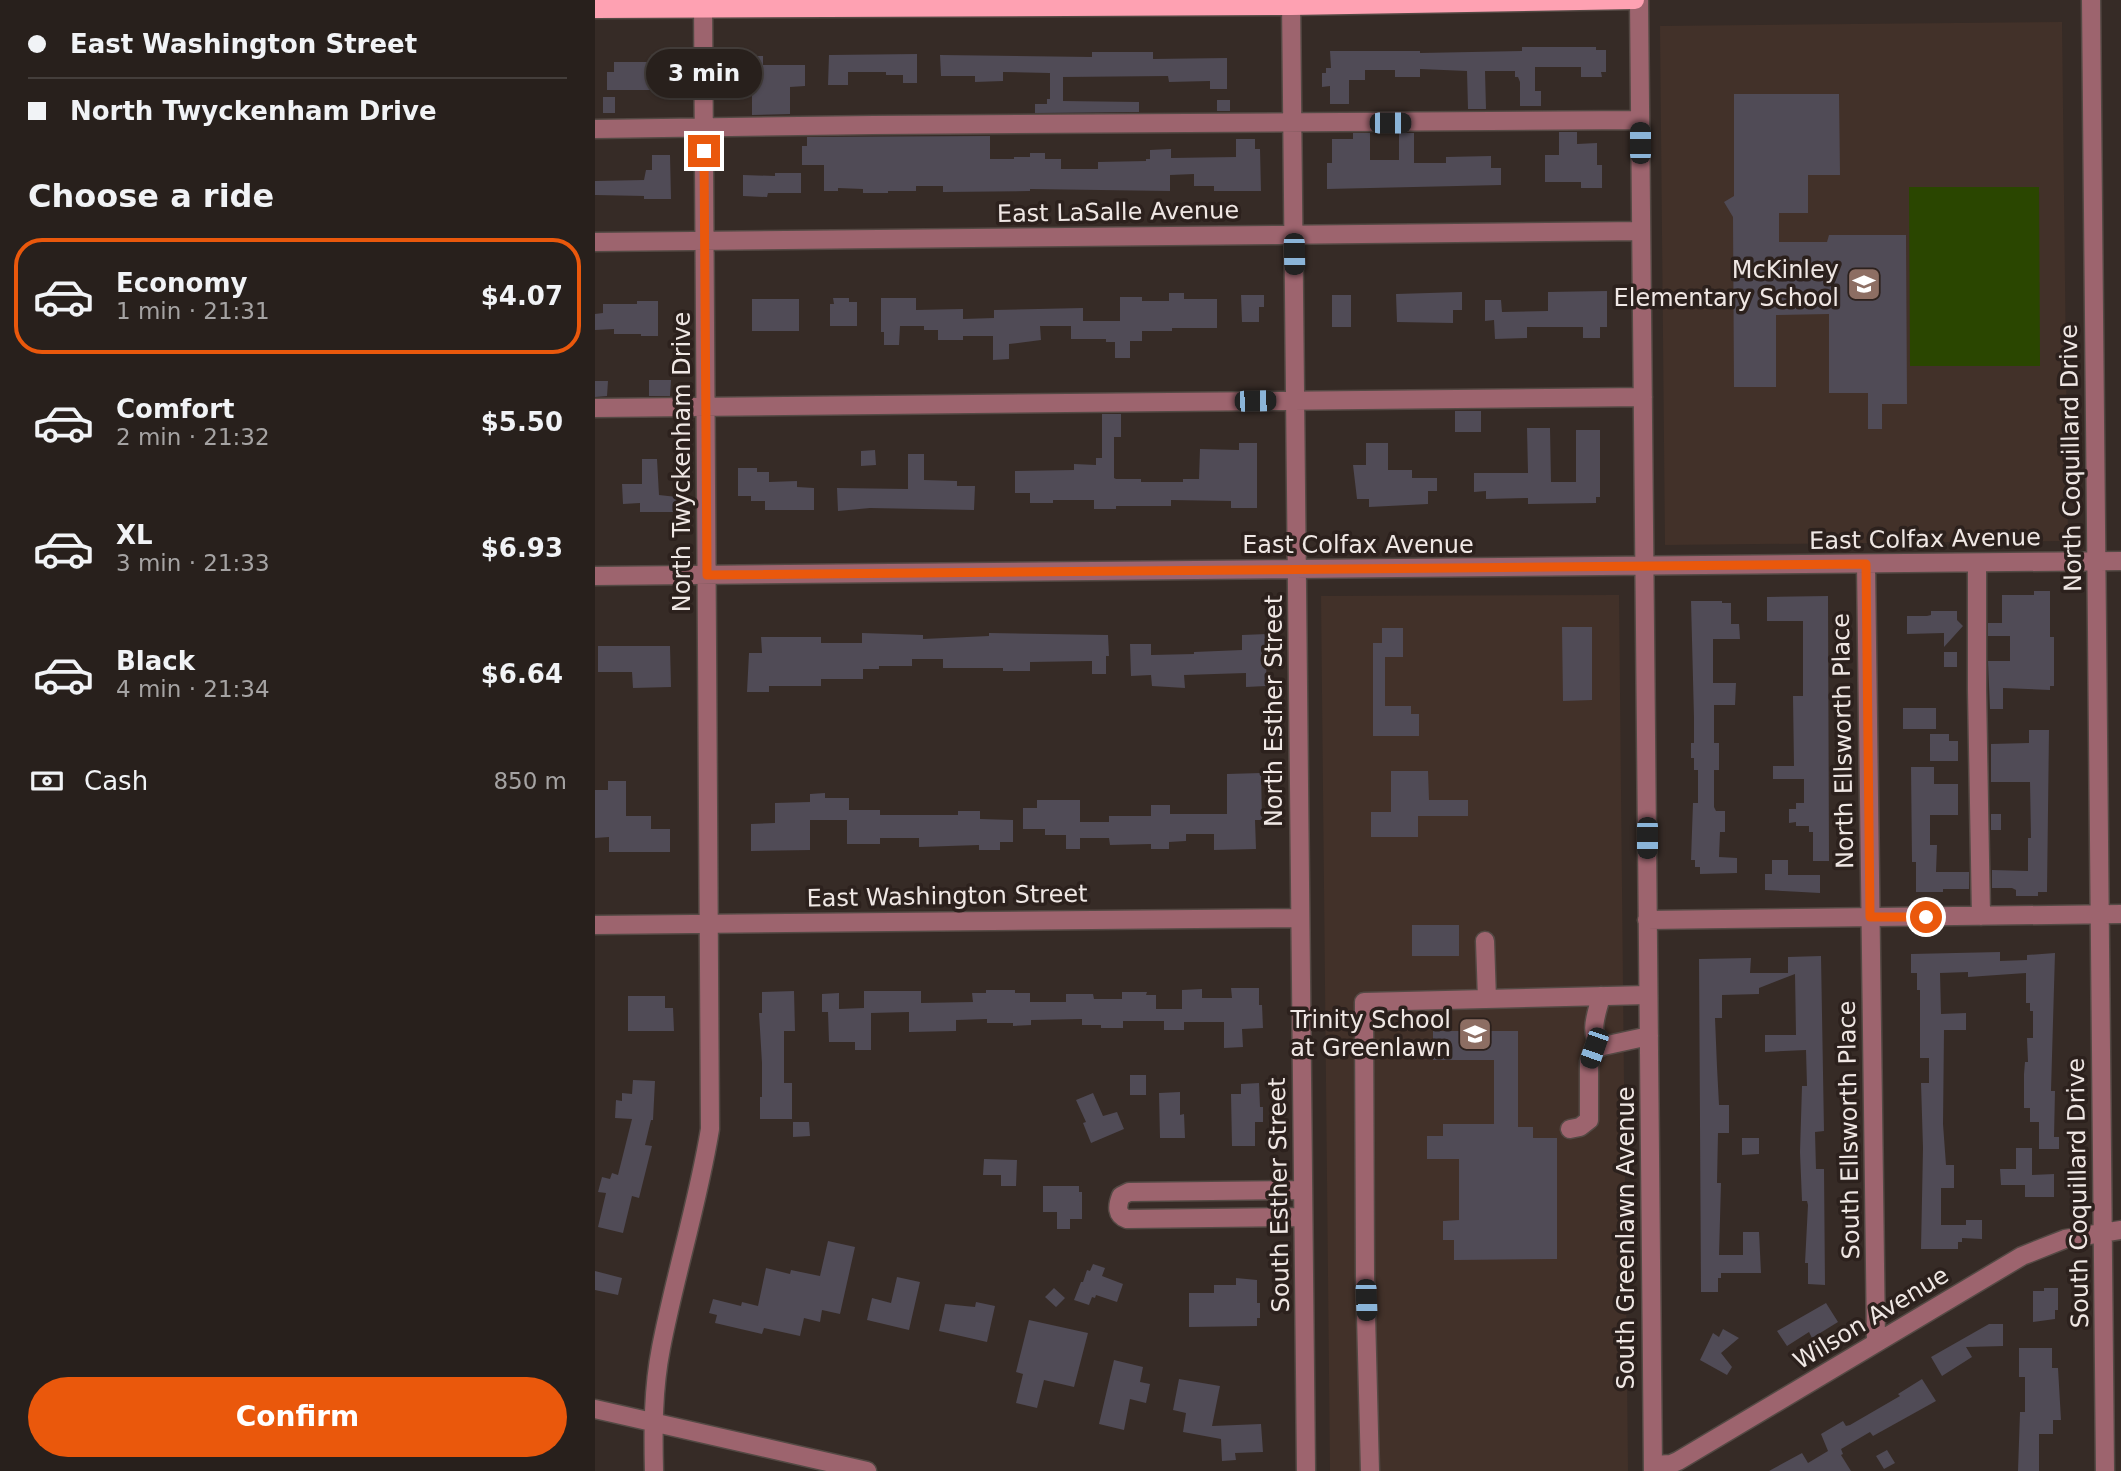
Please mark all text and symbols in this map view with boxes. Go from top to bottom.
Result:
text: East Washington Street [70,29,417,59]
callout: 3 min [646,50,762,99]
text: 3 min [668,60,740,86]
text: North Twyckenham Drive [70,96,437,126]
car [1370,113,1412,134]
car [1630,122,1651,164]
route end [688,135,720,167]
text: Choose a ride [28,177,274,215]
street label: East LaSalle Avenue [997,196,1239,228]
car [1284,233,1305,275]
place label: McKinley Elementary School [1614,256,1839,312]
icon: car [32,265,95,328]
school or university icon: McKinley Elementary School [1845,265,1883,303]
text: Economy [116,268,247,298]
text: $4.07 [481,281,563,311]
text: 1 min · 21:31 [116,298,270,324]
street label: North Twyckenham Drive [668,312,696,612]
street label: North Coquillard Drive [2055,324,2087,592]
car [1234,390,1277,412]
icon: car [32,391,95,454]
text: Comfort [116,394,234,424]
text: $5.50 [481,407,563,437]
text: 2 min · 21:32 [116,424,270,450]
icon: car [32,517,95,580]
text: XL [116,520,153,550]
street label: East Colfax Avenue [1809,523,2041,555]
street label: East Colfax Avenue [1242,531,1474,559]
text: $6.93 [481,533,563,563]
text: 3 min · 21:33 [116,550,270,576]
street label: North Esther Street [1260,595,1288,827]
street label: North Ellsworth Place [1827,613,1859,869]
icon: car [32,643,95,706]
text: Black [116,646,195,676]
text: $6.64 [481,659,563,689]
text: 4 min · 21:34 [116,676,270,702]
icon: cash [28,762,66,800]
text: Cash [84,766,148,796]
text: 850 m [493,768,567,794]
car [1637,817,1658,859]
street label: East Washington Street [806,880,1088,912]
route start [1910,901,1942,933]
street label: South Ellsworth Place [1833,1000,1865,1260]
place label: Trinity School at Greenlawn [1290,1006,1451,1062]
school or university icon: Trinity School at Greenlawn [1456,1015,1494,1053]
car [1578,1025,1611,1071]
street label: South Coquillard Drive [2062,1058,2094,1328]
street label: South Esther Street [1263,1077,1295,1313]
street label: South Greenlawn Avenue [1612,1086,1640,1390]
street label: Wilson Avenue [1788,1261,1954,1375]
car [1355,1279,1378,1321]
button: Confirm [28,1377,567,1457]

